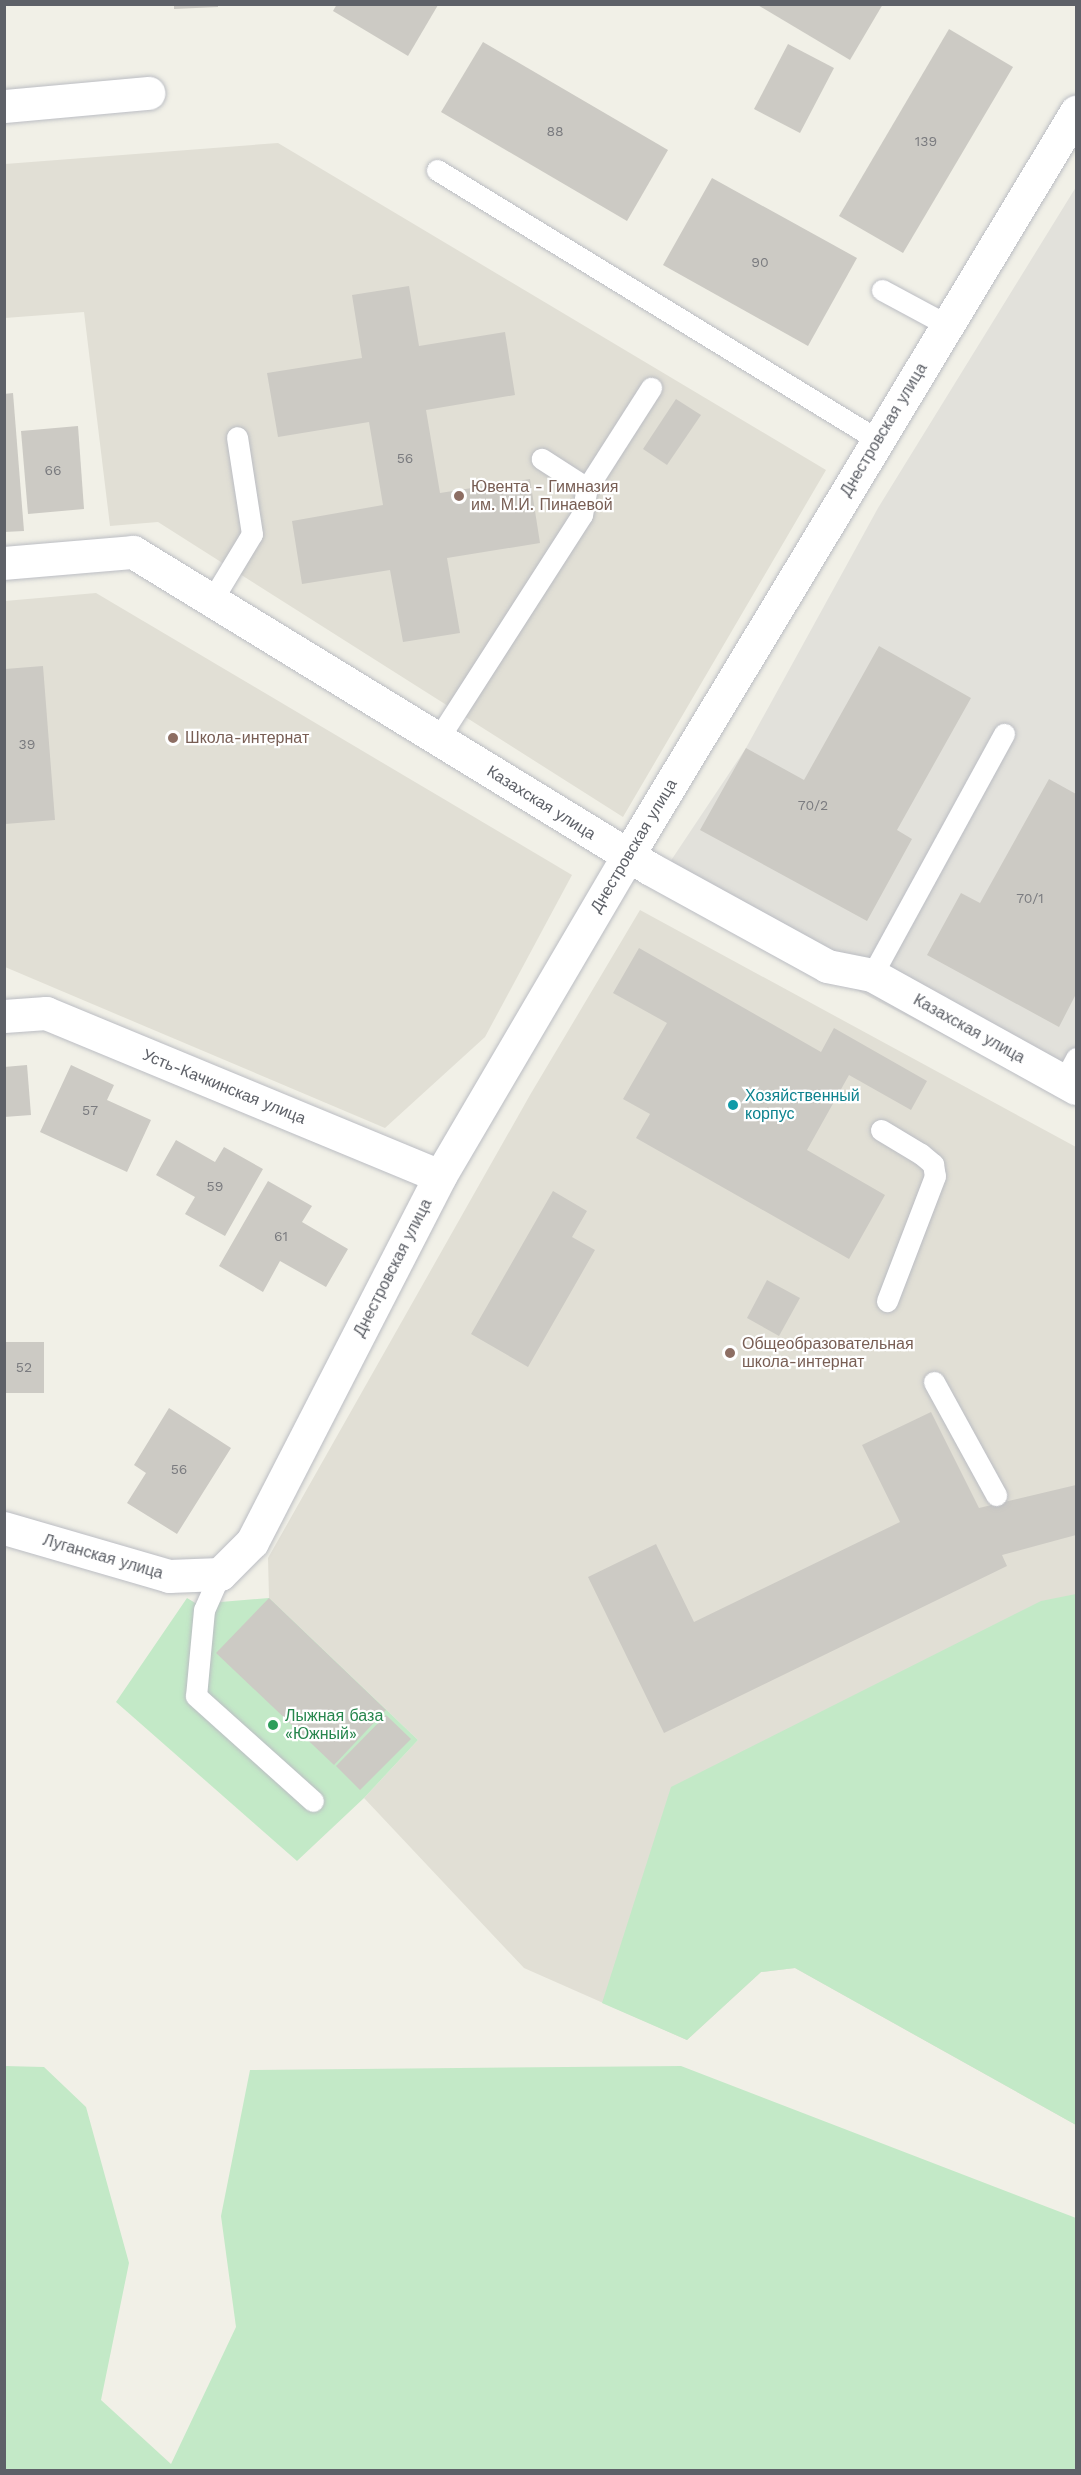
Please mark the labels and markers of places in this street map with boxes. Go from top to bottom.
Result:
place label: Ювента - Гимназия им. М.И. Пинаевой [471,477,619,515]
marker: Ювента - Гимназия им. М.И. Пинаевой [452,489,466,503]
place label: Школа-интернат [185,728,309,748]
marker: Школа-интернат [166,731,180,745]
place label: Хозяйственный корпус [745,1086,860,1124]
marker: Хозяйственный корпус [726,1098,740,1112]
place label: Общеобразовательная школа-интернат [742,1334,914,1372]
marker: Общеобразовательная школа-интернат [723,1346,737,1360]
place label: Лыжная база «Южный» [285,1706,383,1744]
marker: Лыжная база «Южный» [266,1718,280,1732]

